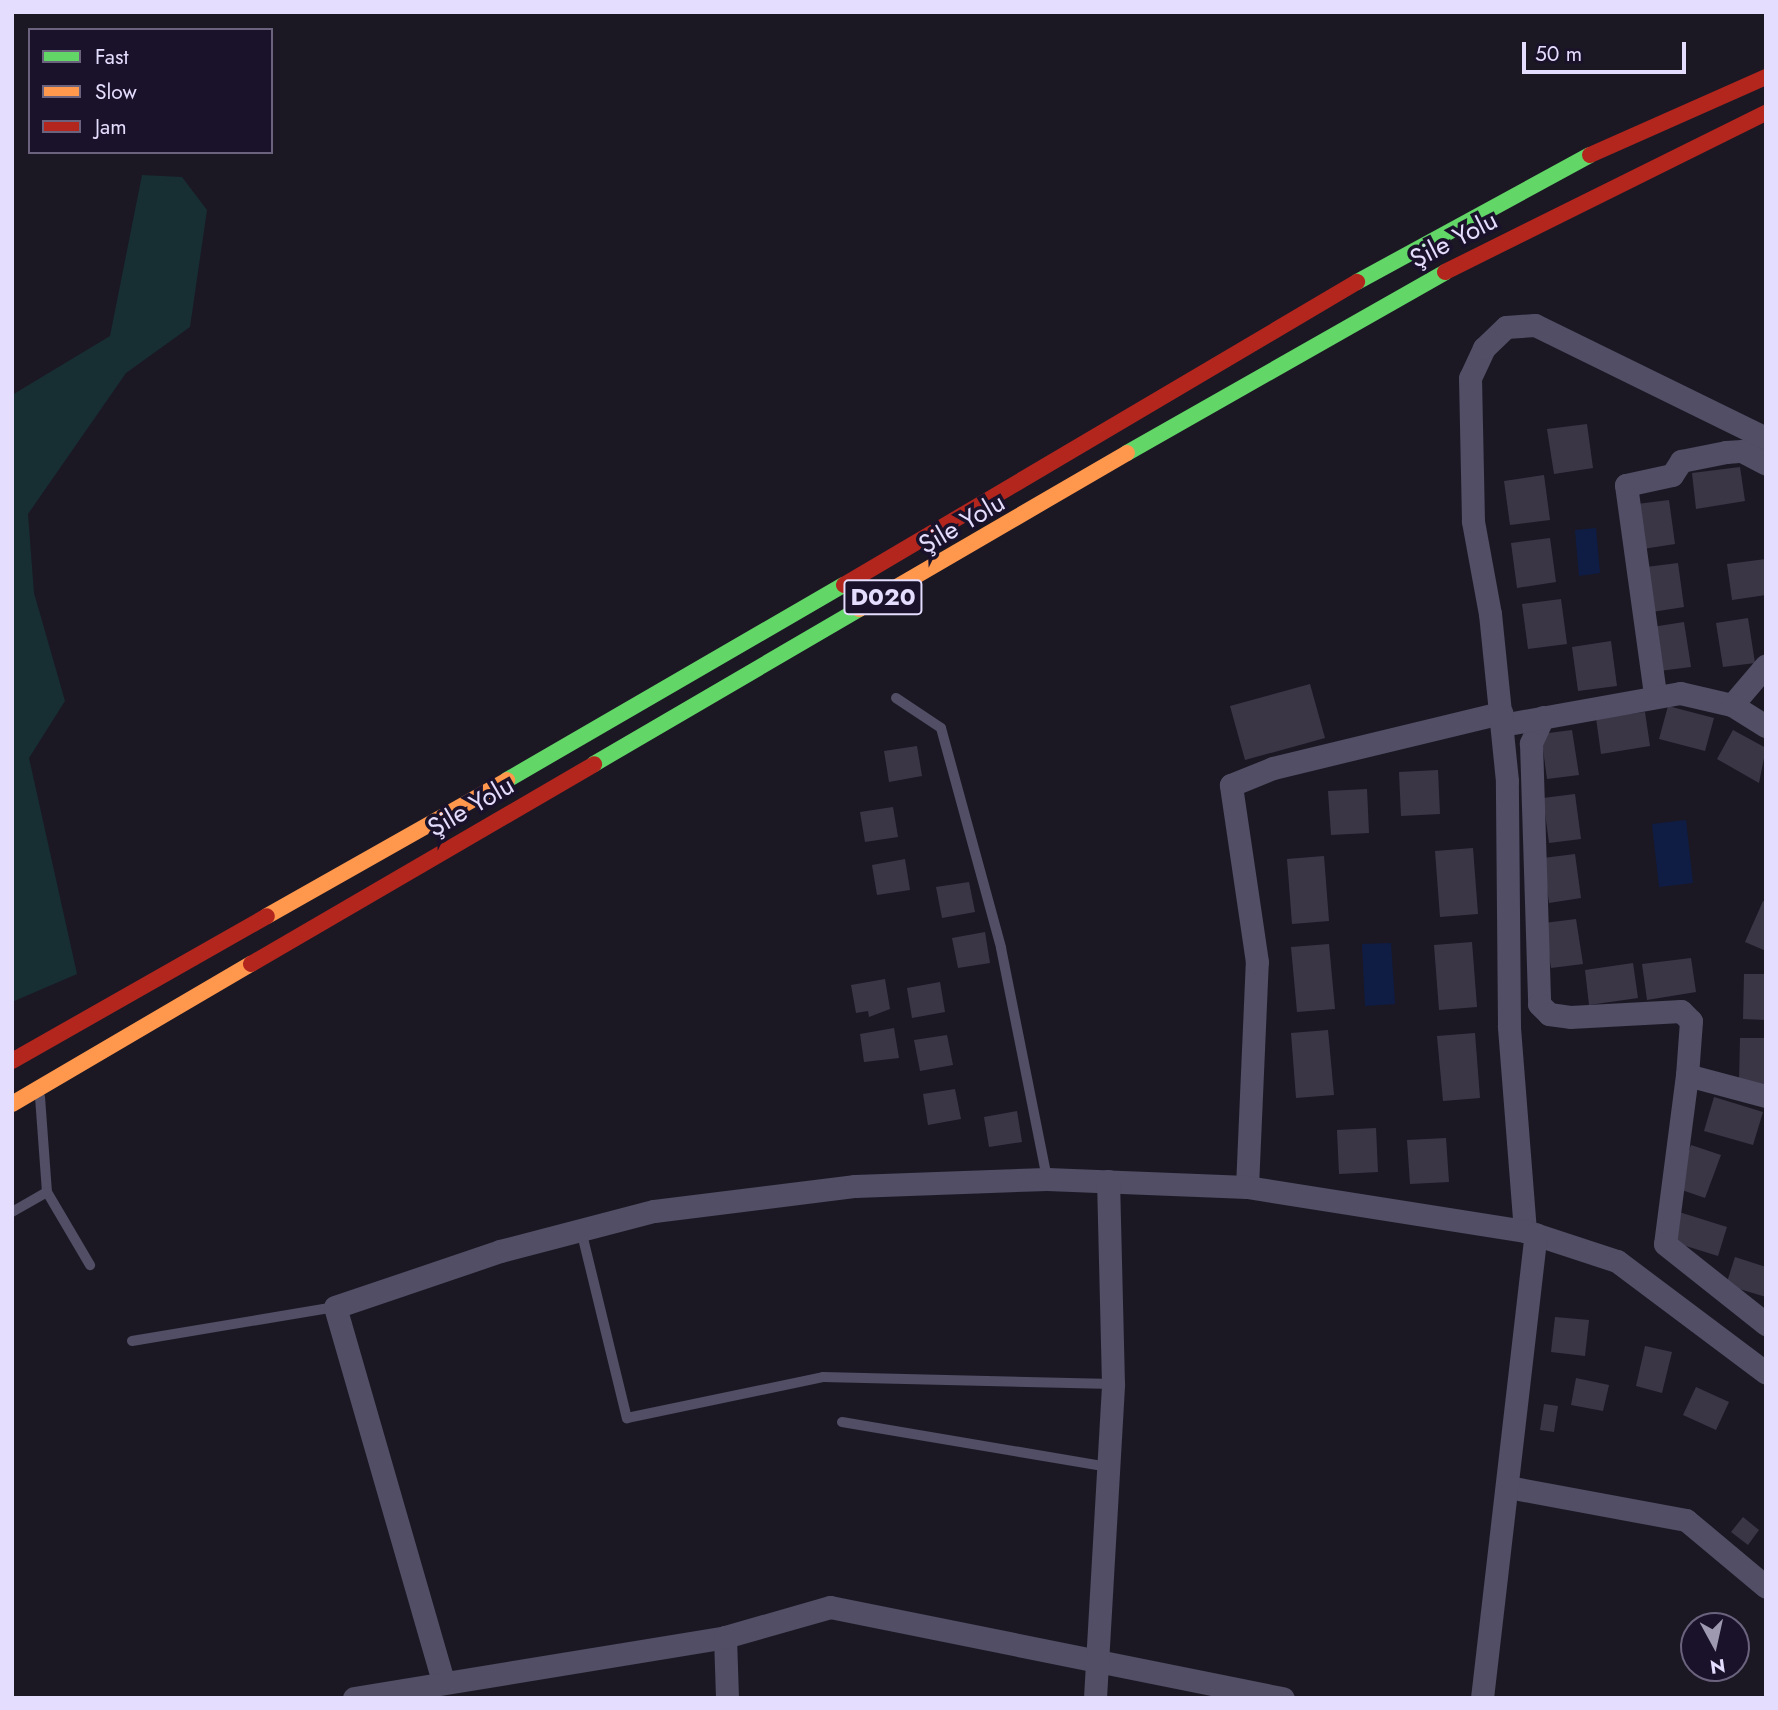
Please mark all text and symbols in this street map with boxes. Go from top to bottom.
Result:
legend [28,28,273,154]
scale bar [1526,28,1690,72]
text: 50 m [1535,39,1582,69]
text: Fast [95,42,128,72]
text: Slow [95,77,137,107]
text: Jam [95,112,127,142]
street label: Şile Yolu [1405,205,1503,275]
street label: Şile Yolu [914,487,1010,561]
road number: D020 [843,576,923,618]
street label: Şile Yolu [423,770,519,844]
north arrow [1680,1612,1750,1682]
text: N [1708,1652,1727,1681]

